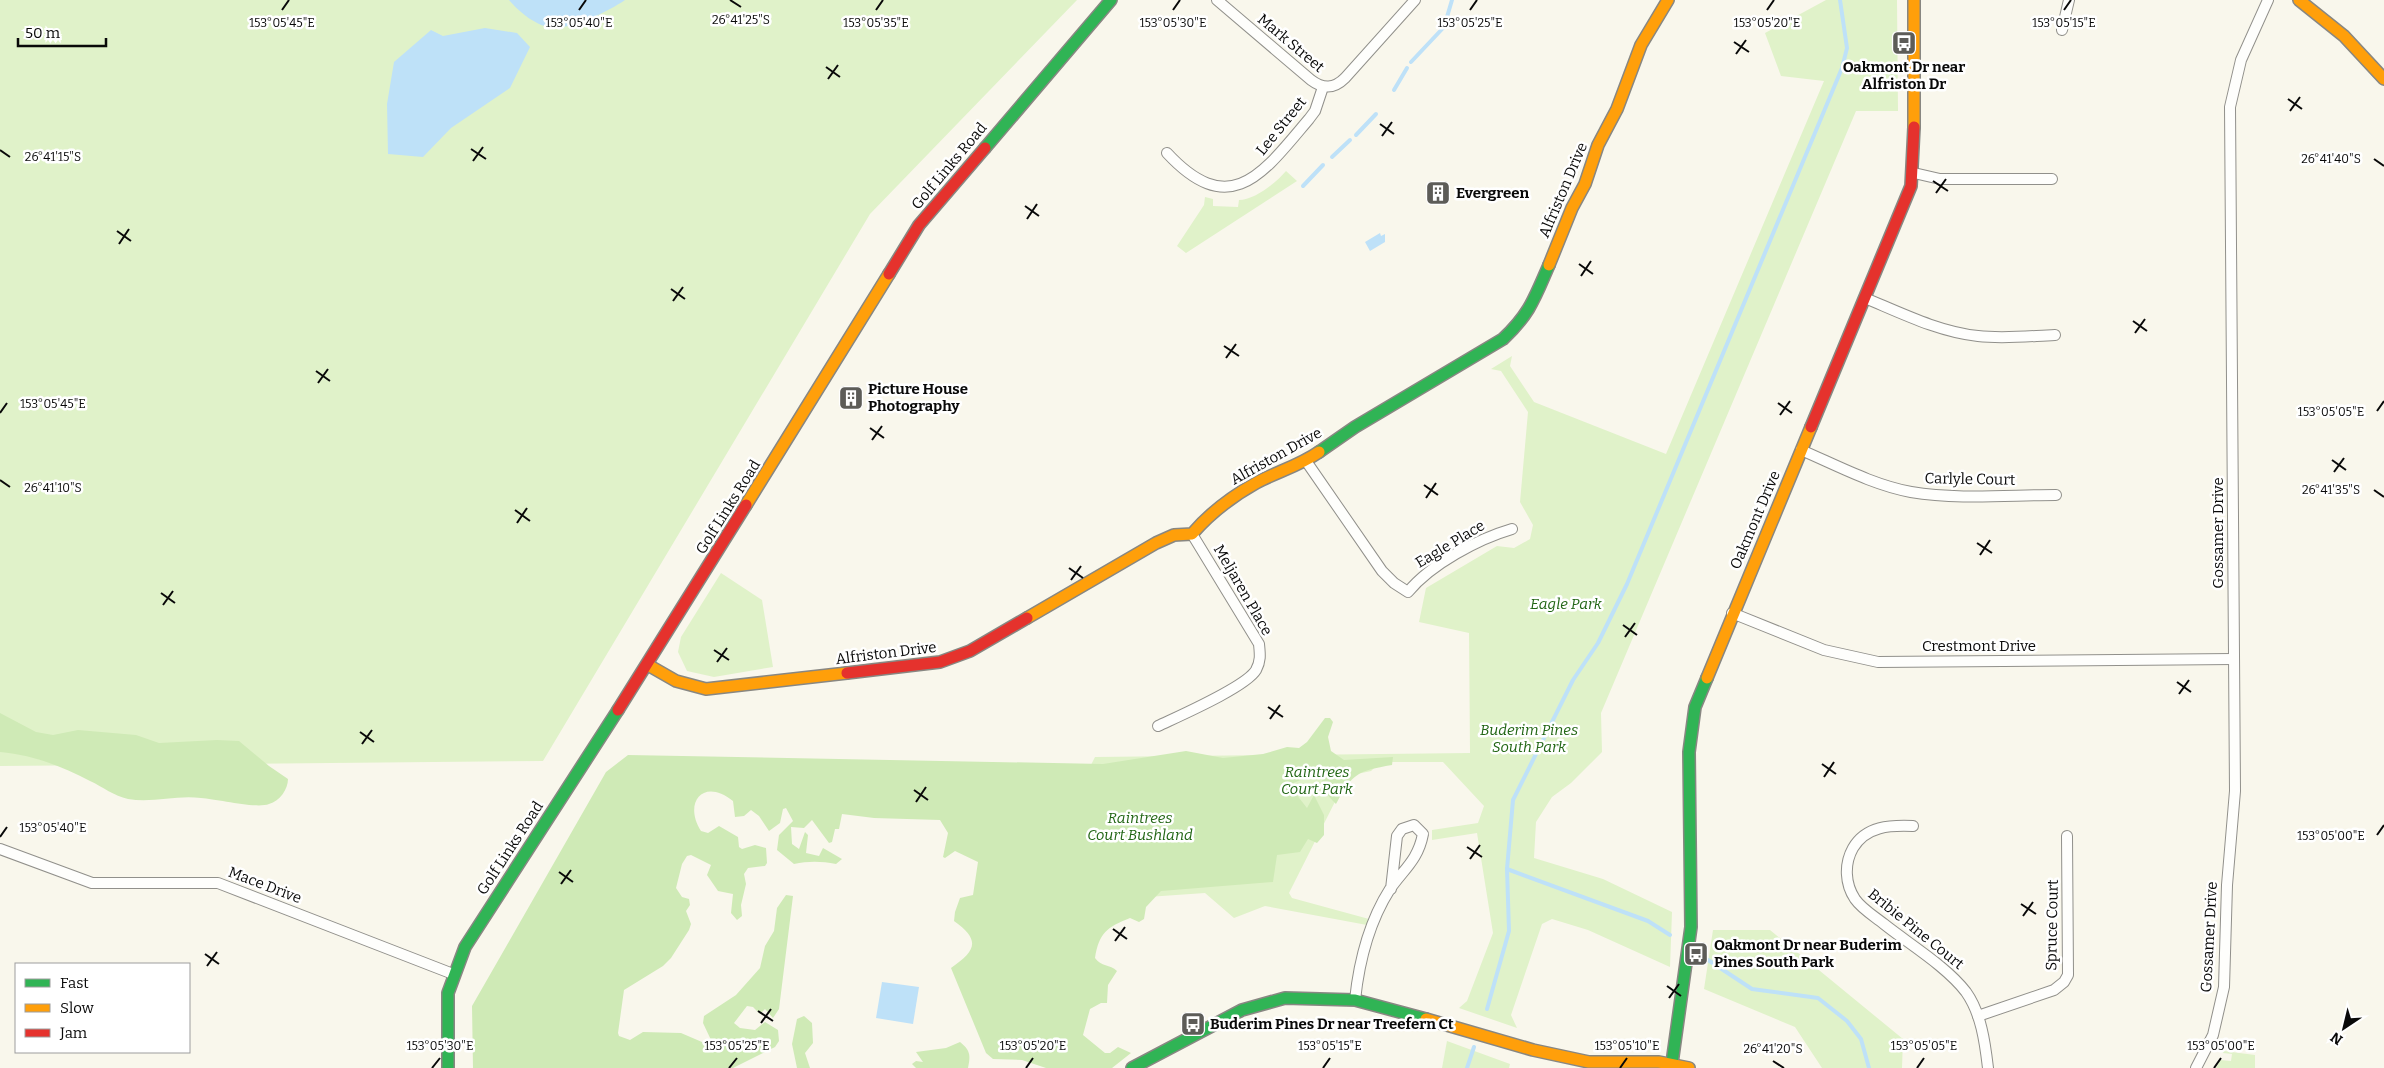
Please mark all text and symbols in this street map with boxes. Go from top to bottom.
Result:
street label: Mark Street [1254,10,1328,76]
text: 26°41'25"S [712,13,770,27]
scale bar [18,15,105,47]
text: 153°05'45"E [249,16,315,30]
text: 153°05'40"E [546,16,612,30]
text: 153°05'35"E [843,16,909,30]
text: 153°05'30"E [1140,16,1206,30]
text: 153°05'25"E [1437,16,1503,30]
text: 153°05'20"E [1734,16,1800,30]
text: 153°05'15"E [2032,16,2096,30]
text: 50 m [25,24,61,42]
bus stop icon: Oakmont Dr near Alfriston Dr [1891,30,1917,56]
place label: Oakmont Dr near Alfriston Dr [1843,58,1965,93]
street label: Lee Street [1252,93,1310,159]
street label: Golf Links Road [907,119,991,213]
street label: Alfriston Drive [1535,140,1591,240]
text: 26°41'15"S [25,150,81,164]
text: 26°41'40"S [2301,152,2361,166]
building icon: Evergreen [1425,180,1451,206]
place label: Evergreen [1456,184,1530,202]
place label: Picture House Photography [868,380,968,415]
building icon: Picture House Photography [838,385,864,411]
text: 153°05'45"E [20,397,86,411]
text: 153°05'05"E [2298,405,2364,419]
street label: Alfriston Drive [1227,424,1325,488]
street label: Golf Links Road [692,456,764,557]
street label: Oakmont Drive [1726,468,1784,572]
street label: Carlyle Court [1925,469,2016,489]
street label: Gossamer Drive [2209,477,2227,589]
text: 26°41'10"S [24,481,82,495]
text: 26°41'35"S [2302,483,2360,497]
street label: Eagle Place [1412,516,1488,572]
street label: Meljaren Place [1210,541,1276,639]
park label: Eagle Park [1530,595,1603,613]
street label: Crestmont Drive [1922,637,2036,655]
street label: Alfriston Drive [834,638,938,668]
park label: Buderim Pines South Park [1480,721,1578,756]
park label: Raintrees Court Park [1281,763,1354,798]
street label: Golf Links Road [473,798,547,898]
park label: Raintrees Court Bushland [1087,809,1193,844]
text: 153°05'40"E [20,821,86,835]
text: 153°05'00"E [2297,829,2365,843]
street label: Mace Drive [226,863,304,907]
street label: Spruce Court [2042,879,2062,971]
street label: Gossamer Drive [2197,881,2221,993]
street label: Bribie Pine Court [1865,885,1968,973]
place label: Oakmont Dr near Buderim Pines South Park [1714,936,1902,971]
bus stop icon: Oakmont Dr near Buderim Pines South Park [1683,941,1709,967]
legend [15,963,190,1053]
text: Fast [60,974,89,992]
text: Slow [60,999,95,1017]
north arrow [2319,1003,2369,1053]
bus stop icon: Buderim Pines Dr near Treefern Ct [1180,1011,1206,1037]
place label: Buderim Pines Dr near Treefern Ct [1210,1015,1454,1033]
text: Jam [59,1024,88,1042]
text: N [2327,1028,2346,1048]
text: 153°05'30"E [407,1039,473,1053]
text: 153°05'25"E [704,1039,770,1053]
text: 153°05'20"E [1000,1039,1066,1053]
text: 153°05'15"E [1298,1039,1362,1053]
text: 153°05'10"E [1595,1039,1659,1053]
text: 153°05'05"E [1891,1039,1957,1053]
text: 153°05'00"E [2187,1039,2255,1053]
text: 26°41'20"S [1743,1042,1803,1056]

